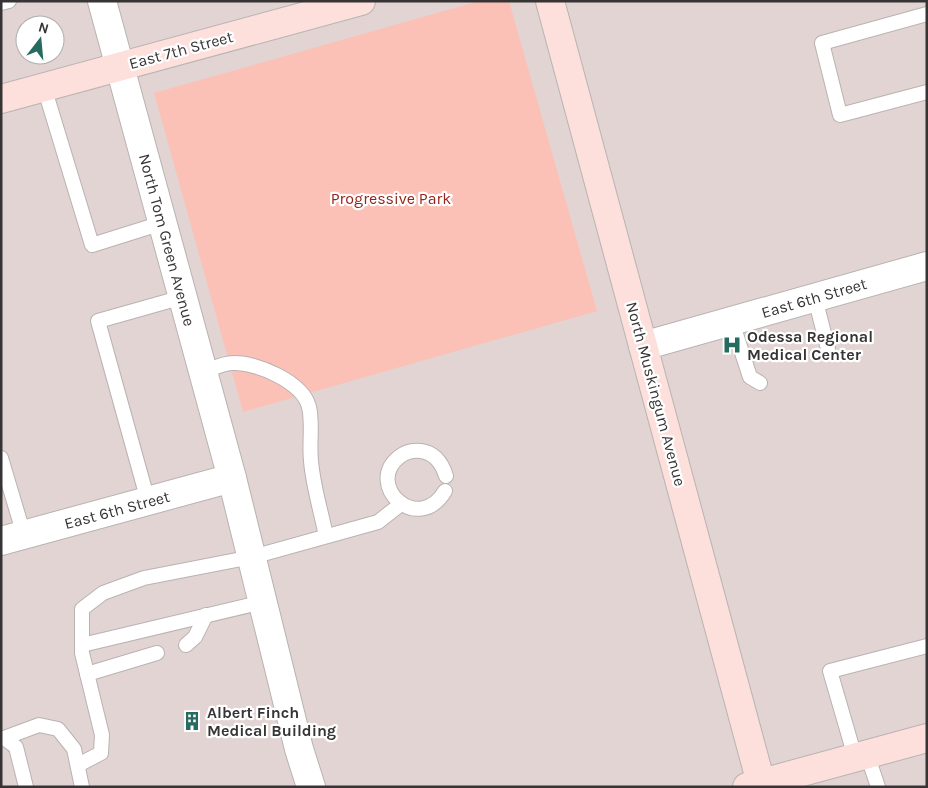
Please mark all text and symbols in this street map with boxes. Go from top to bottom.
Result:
north arrow [15,15,65,65]
text: N [36,18,51,38]
street label: East 7th Street [127,27,235,73]
street label: North Tom Green Avenue [135,152,199,328]
park label: Progressive Park [331,189,451,208]
street label: East 6th Street [759,274,869,322]
street label: North Muskingum Avenue [622,300,690,488]
place label: Odessa Regional Medical Center [747,327,873,364]
hospital icon: Odessa Regional Medical Center [721,334,743,356]
street label: East 6th Street [62,487,172,533]
place label: Albert Finch Medical Building [207,703,336,740]
building icon: Albert Finch Medical Building [181,710,203,732]

